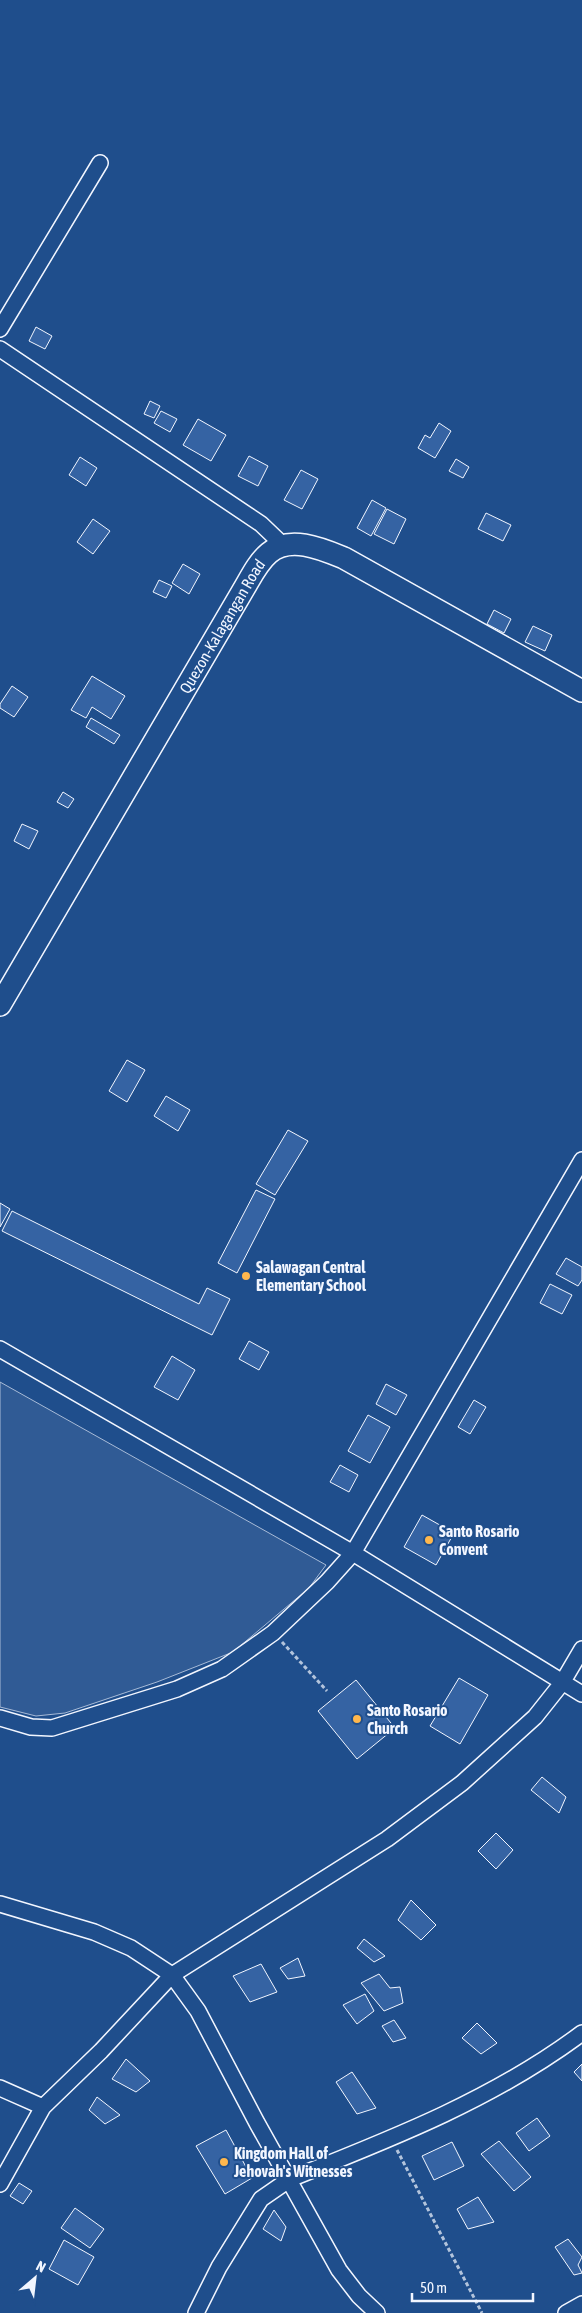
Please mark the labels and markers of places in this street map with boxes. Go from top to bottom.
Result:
place label: Salawagan Central Elementary School [256,1258,367,1294]
marker: Salawagan Central Elementary School [240,1270,252,1282]
place label: Santo Rosario Convent [439,1522,520,1558]
marker: Santo Rosario Convent [423,1534,435,1546]
place label: Santo Rosario Church [367,1701,448,1737]
marker: Santo Rosario Church [351,1713,363,1725]
place label: Kingdom Hall of Jehovah's Witnesses [233,2144,353,2180]
marker: Kingdom Hall of Jehovah's Witnesses [218,2156,230,2168]

